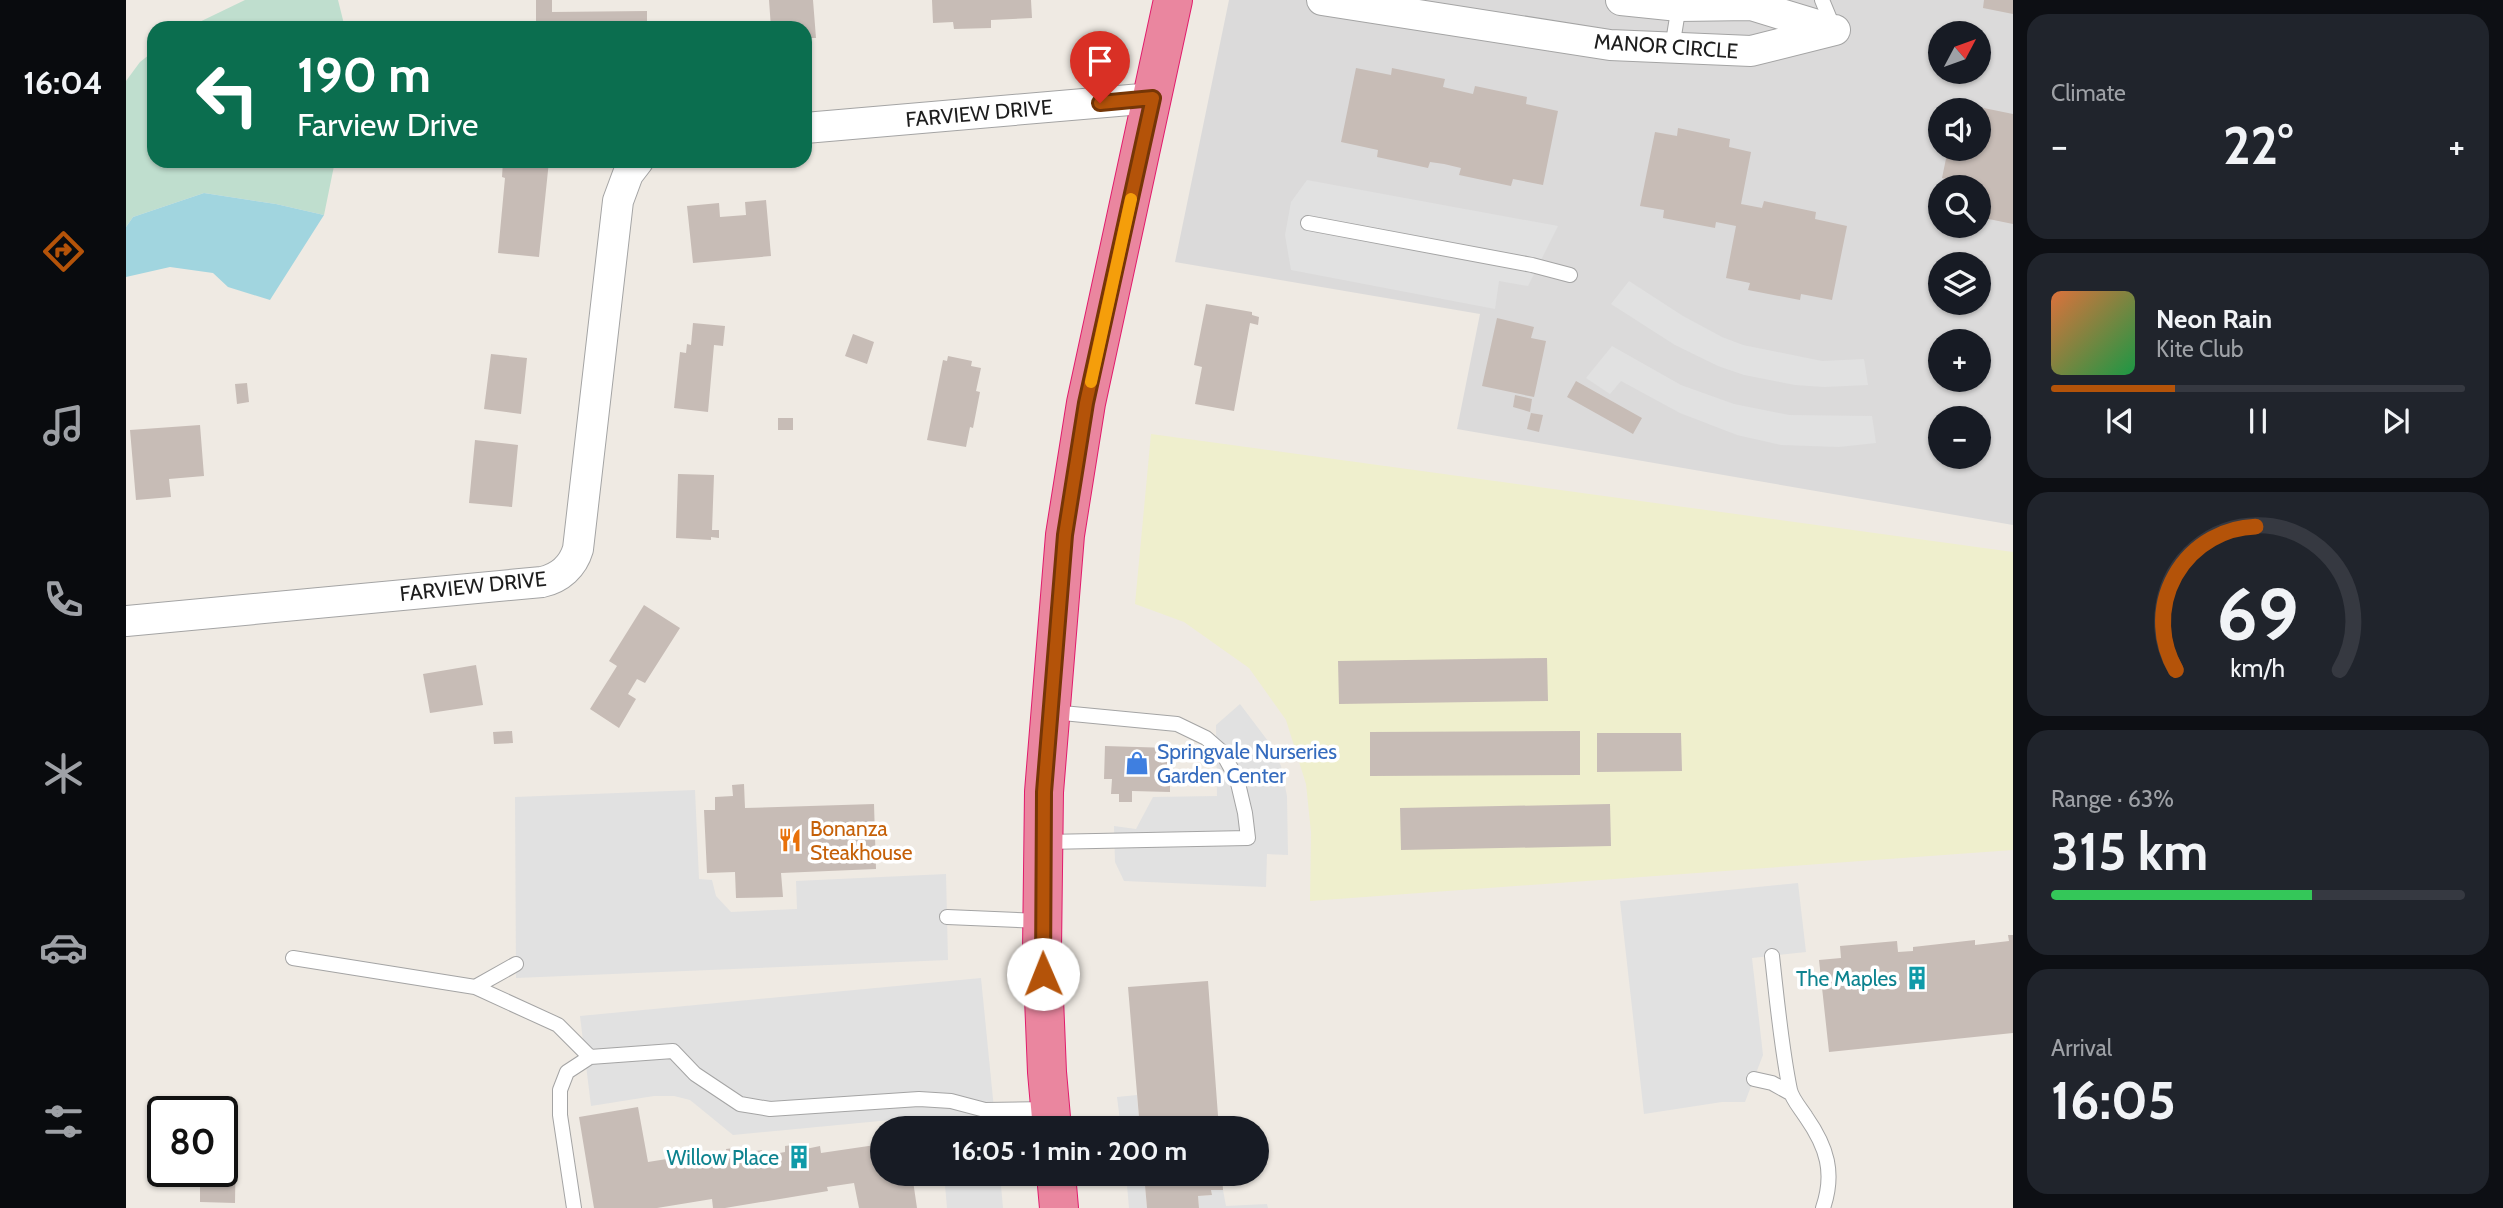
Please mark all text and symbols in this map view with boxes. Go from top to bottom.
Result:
north arrow [1928,21,1992,84]
map controls [1928,21,1991,469]
street label: MANOR CIRCLE [1593,28,1739,64]
pin [1070,31,1130,103]
icon: arrive [1081,42,1119,80]
text: 190 m [297,45,431,104]
icon: left [182,49,273,140]
text: 16:04 [23,63,103,102]
text: Climate [2051,79,2126,107]
street label: FARVIEW DRIVE [904,94,1054,132]
button: sound [1928,98,1991,161]
text: Farview Drive [297,105,478,144]
text: 22° [2223,114,2293,177]
text: − [2051,122,2068,169]
text: + [2448,122,2465,169]
button: search [1928,175,1991,238]
icon: directions [39,227,88,276]
button: layers [1928,252,1991,315]
text: Neon Rain [2156,303,2272,335]
button: + [1928,329,1991,392]
text: Kite Club [2156,335,2243,363]
icon: music [39,401,88,450]
icon: previous [2101,402,2139,440]
icon: pause [2239,402,2277,440]
icon: next [2377,402,2415,440]
button: − [1928,406,1991,469]
street label: FARVIEW DRIVE [398,566,548,606]
text: 69 [2217,570,2299,658]
icon: phone [39,575,88,624]
text: km/h [2231,653,2285,683]
place label: Springvale Nurseries Garden Center [1157,739,1337,788]
icon: climate [39,749,88,798]
shop icon: Springvale Nurseries Garden Center [1123,749,1151,777]
text: Range · 63% [2051,785,2174,813]
place label: Bonanza Steakhouse [810,816,913,865]
text: 315 km [2051,820,2208,883]
restaurant icon: Bonanza Steakhouse [776,826,804,854]
icon: car [39,923,88,972]
position arrow [1006,937,1080,1011]
building icon: The Maples [1903,964,1931,992]
place label: The Maples [1796,966,1897,991]
text: Arrival [2051,1034,2112,1062]
text: 16:05 [2051,1069,2176,1132]
speed limit sign: 80 [147,1096,238,1187]
icon: filters [39,1097,88,1146]
text: 16:05 · 1 min · 200 m [952,1135,1187,1167]
building icon: Willow Place [785,1143,813,1171]
place label: Willow Place [667,1145,779,1170]

